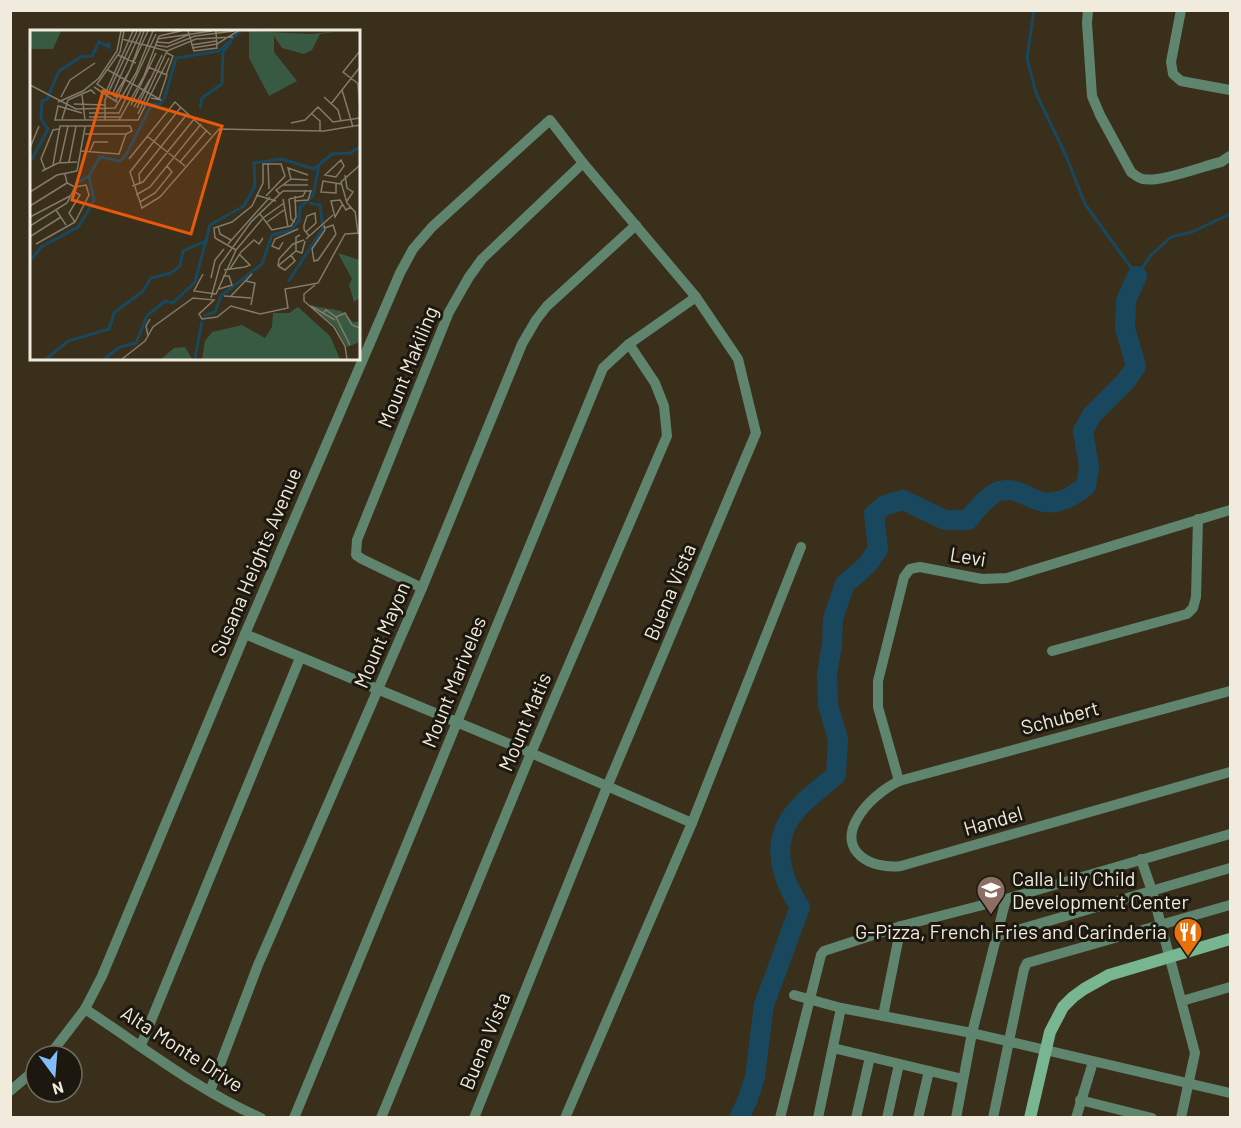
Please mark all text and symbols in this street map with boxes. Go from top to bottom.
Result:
inset map [30,30,360,360]
street label: Mount Makiling [372,302,442,431]
street label: Susana Heights Avenue [205,464,306,659]
street label: Buena Vista [638,540,700,644]
street label: Levi [948,541,988,571]
street label: Mount Mayon [348,578,414,691]
street label: Mount Mariveles [416,613,490,751]
street label: Mount Matis [493,669,556,774]
street label: Schubert [1018,695,1101,739]
street label: Handel [961,800,1025,840]
place label: Calla Lily Child Development Center [1012,866,1189,913]
school or university icon: Calla Lily Child Development Center [975,874,1007,916]
restaurant icon: G-Pizza, French Fries and Carinderia [1172,916,1204,958]
place label: G-Pizza, French Fries and Carinderia [855,919,1167,943]
street label: Buena Vista [454,989,514,1093]
street label: Alta Monte Drive [117,1000,248,1096]
north arrow [24,1044,84,1104]
text: N [51,1078,66,1099]

